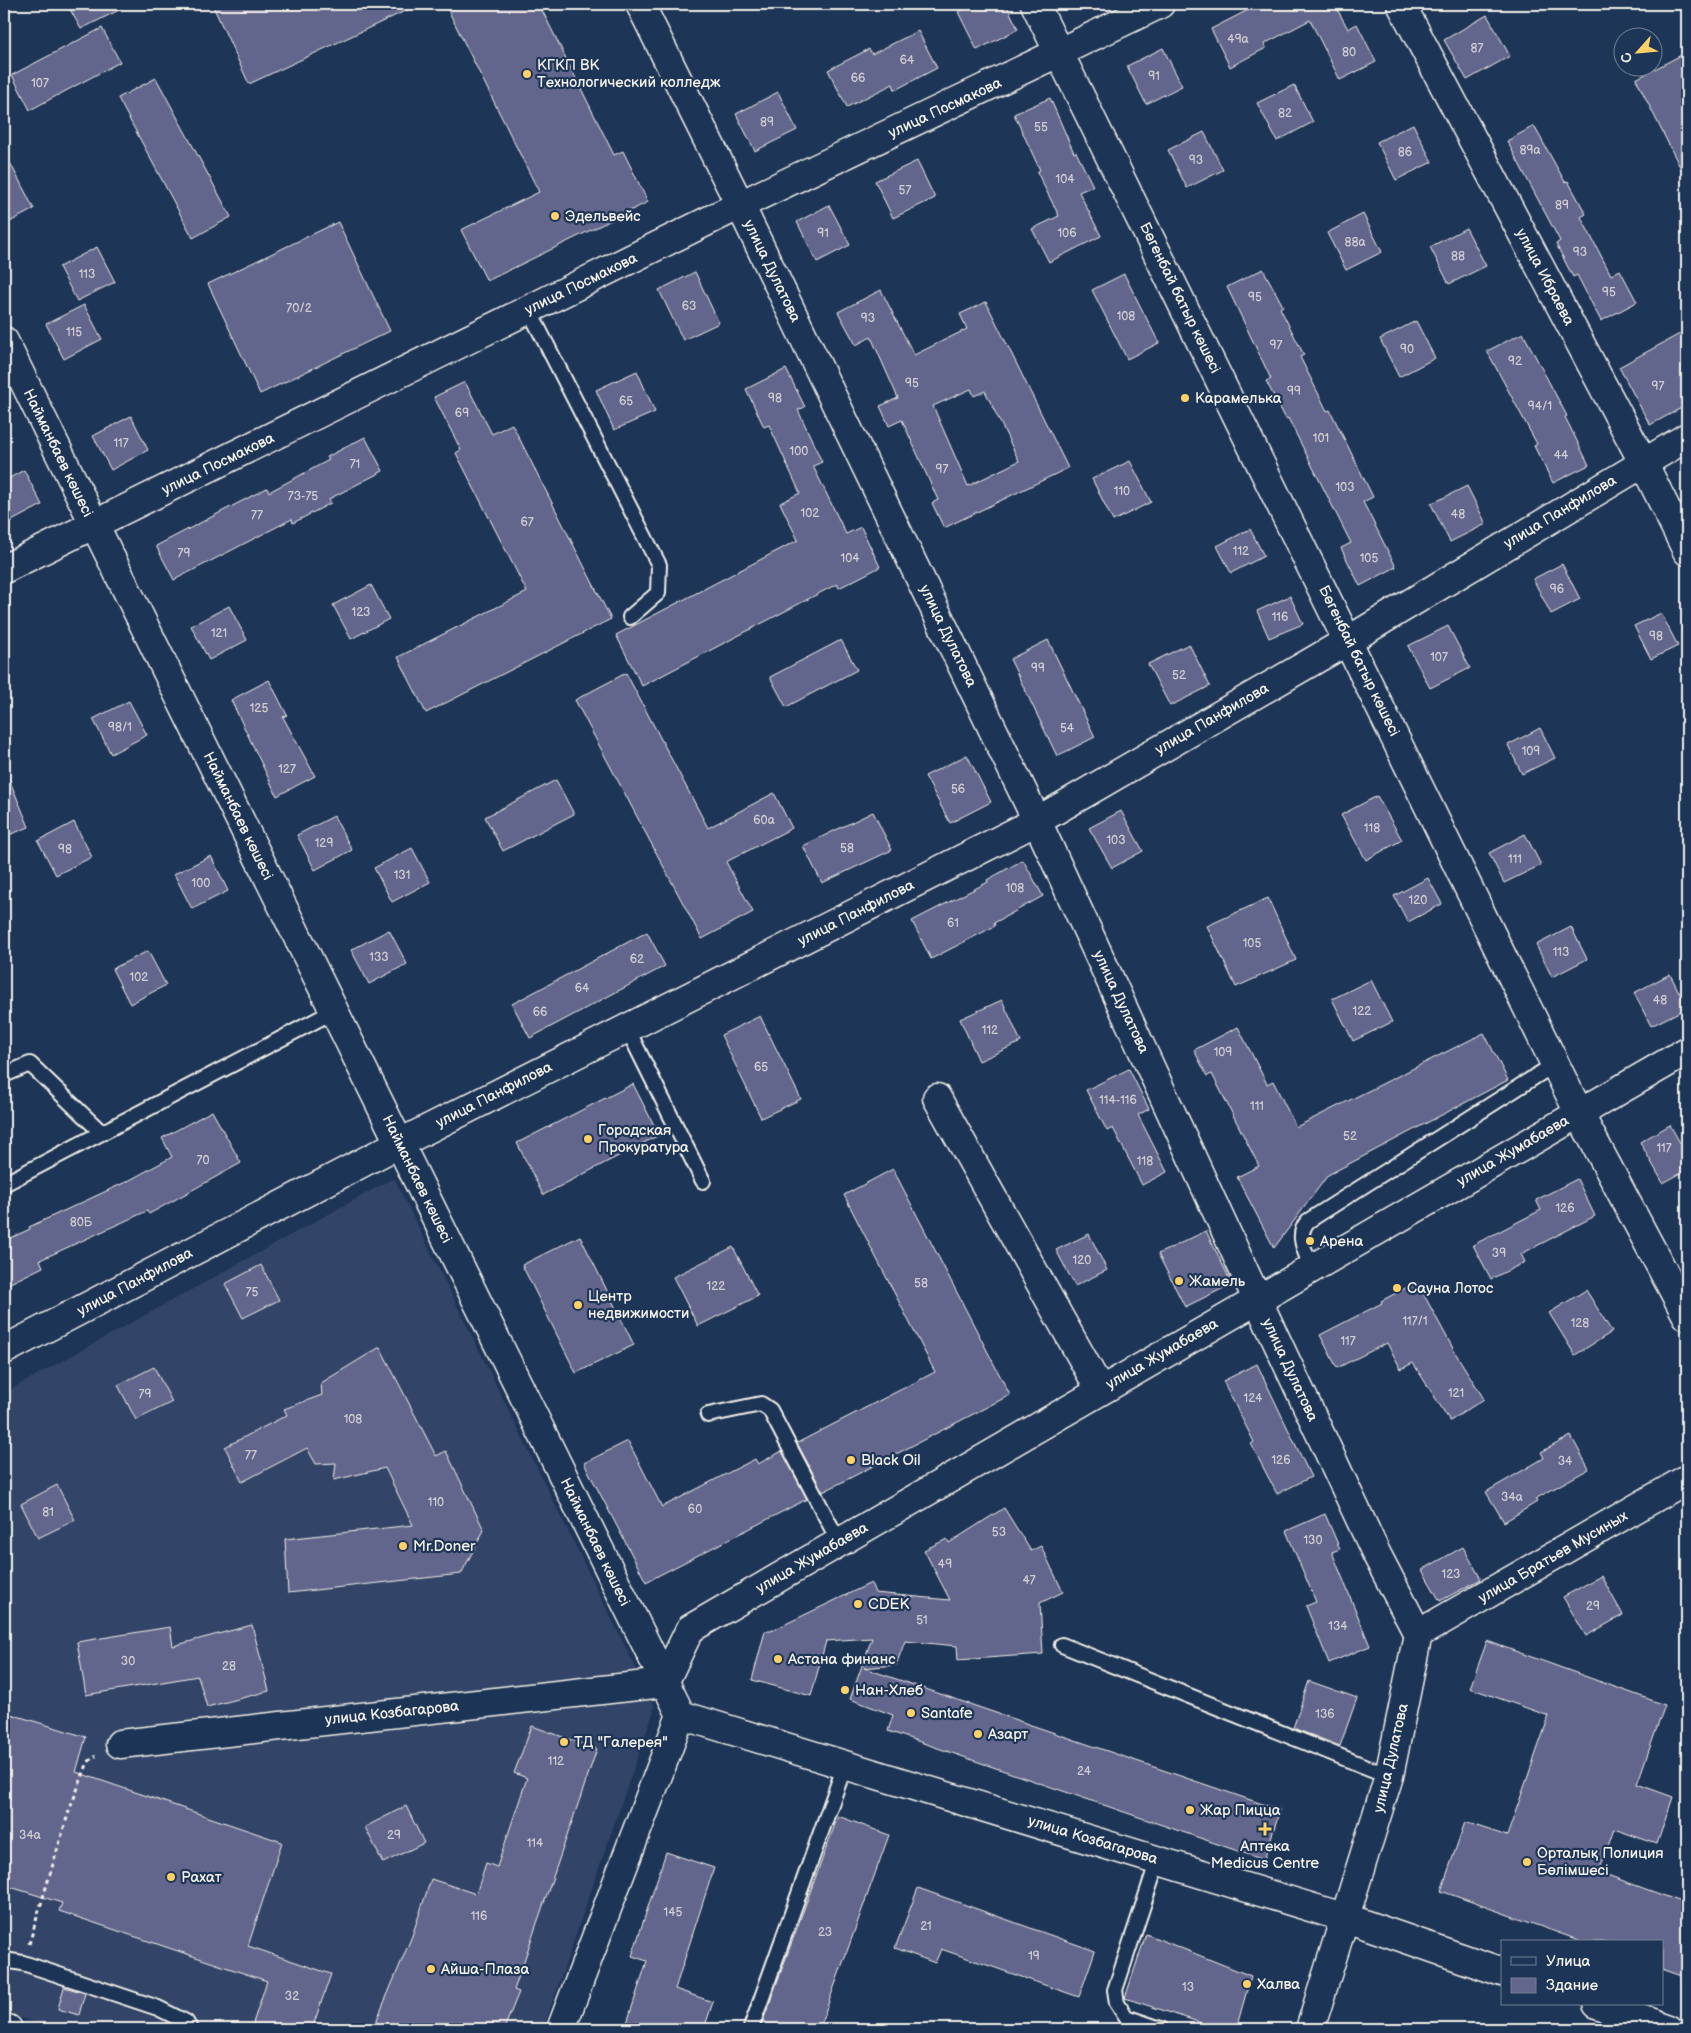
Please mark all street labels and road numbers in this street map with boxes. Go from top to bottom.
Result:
street label: улица Посмакова [885,73,1005,143]
street label: улица Дулатова [739,217,805,325]
street label: Бөгенбай батыр көшесі [1135,219,1225,377]
street label: улица Ибраева [1511,225,1579,329]
street label: улица Посмакова [522,248,641,320]
street label: Найманбаев көшесі [19,386,97,520]
street label: улица Посмакова [159,428,278,500]
street label: улица Панфилова [1500,471,1620,553]
street label: улица Дулатова [915,582,981,690]
street label: Бөгенбай батыр көшесі [1314,582,1404,740]
street label: улица Панфилова [1152,679,1272,759]
street label: Найманбаев көшесі [199,749,277,883]
street label: улица Панфилова [795,875,918,951]
street label: улица Дулатова [1089,947,1153,1057]
street label: улица Панфилова [433,1057,556,1133]
street label: улица Жумабаева [1453,1111,1573,1191]
street label: Найманбаев көшесі [378,1112,456,1246]
street label: улица Панфилова [74,1243,196,1320]
street label: улица Жумабаева [1102,1314,1222,1394]
street label: улица Дулатова [1258,1315,1322,1425]
street label: Найманбаев көшесі [556,1475,634,1609]
street label: улица Братьев Мусиных [1475,1506,1631,1608]
street label: улица Жумабаева [752,1518,872,1598]
street label: улица Козбагарова [324,1697,460,1729]
street label: улица Дулатова [1369,1701,1413,1815]
street label: улица Козбагарова [1026,1811,1160,1869]

